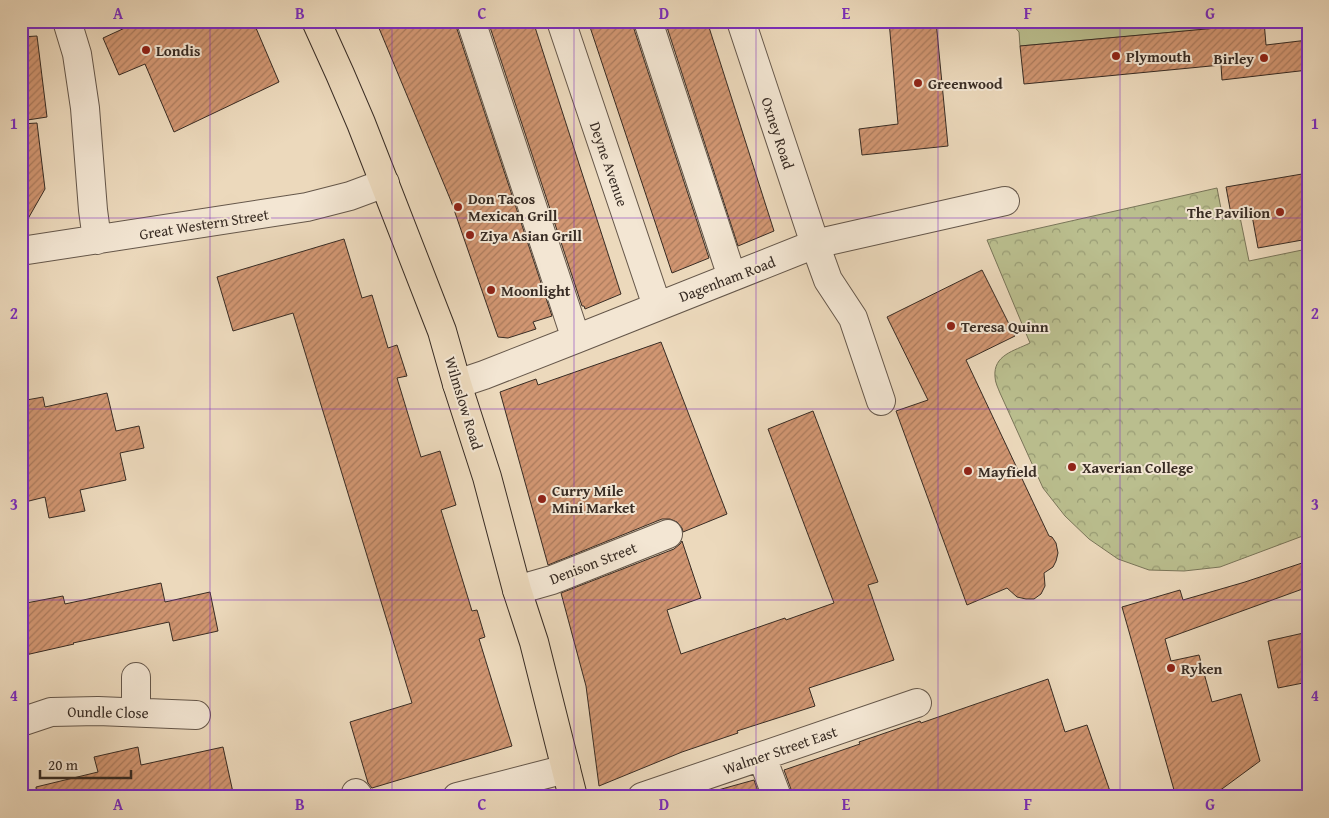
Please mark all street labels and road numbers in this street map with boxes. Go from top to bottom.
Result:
street label: Oxney Road [757,94,799,172]
street label: Deyne Avenue [585,119,633,209]
street label: Great Western Street [138,203,271,245]
street label: Dagenham Road [676,251,778,307]
street label: Wilmslow Road [440,354,488,452]
street label: Denison Street [546,536,640,589]
street label: Oundle Close [67,701,149,723]
street label: Walmer Street East [720,720,841,779]

